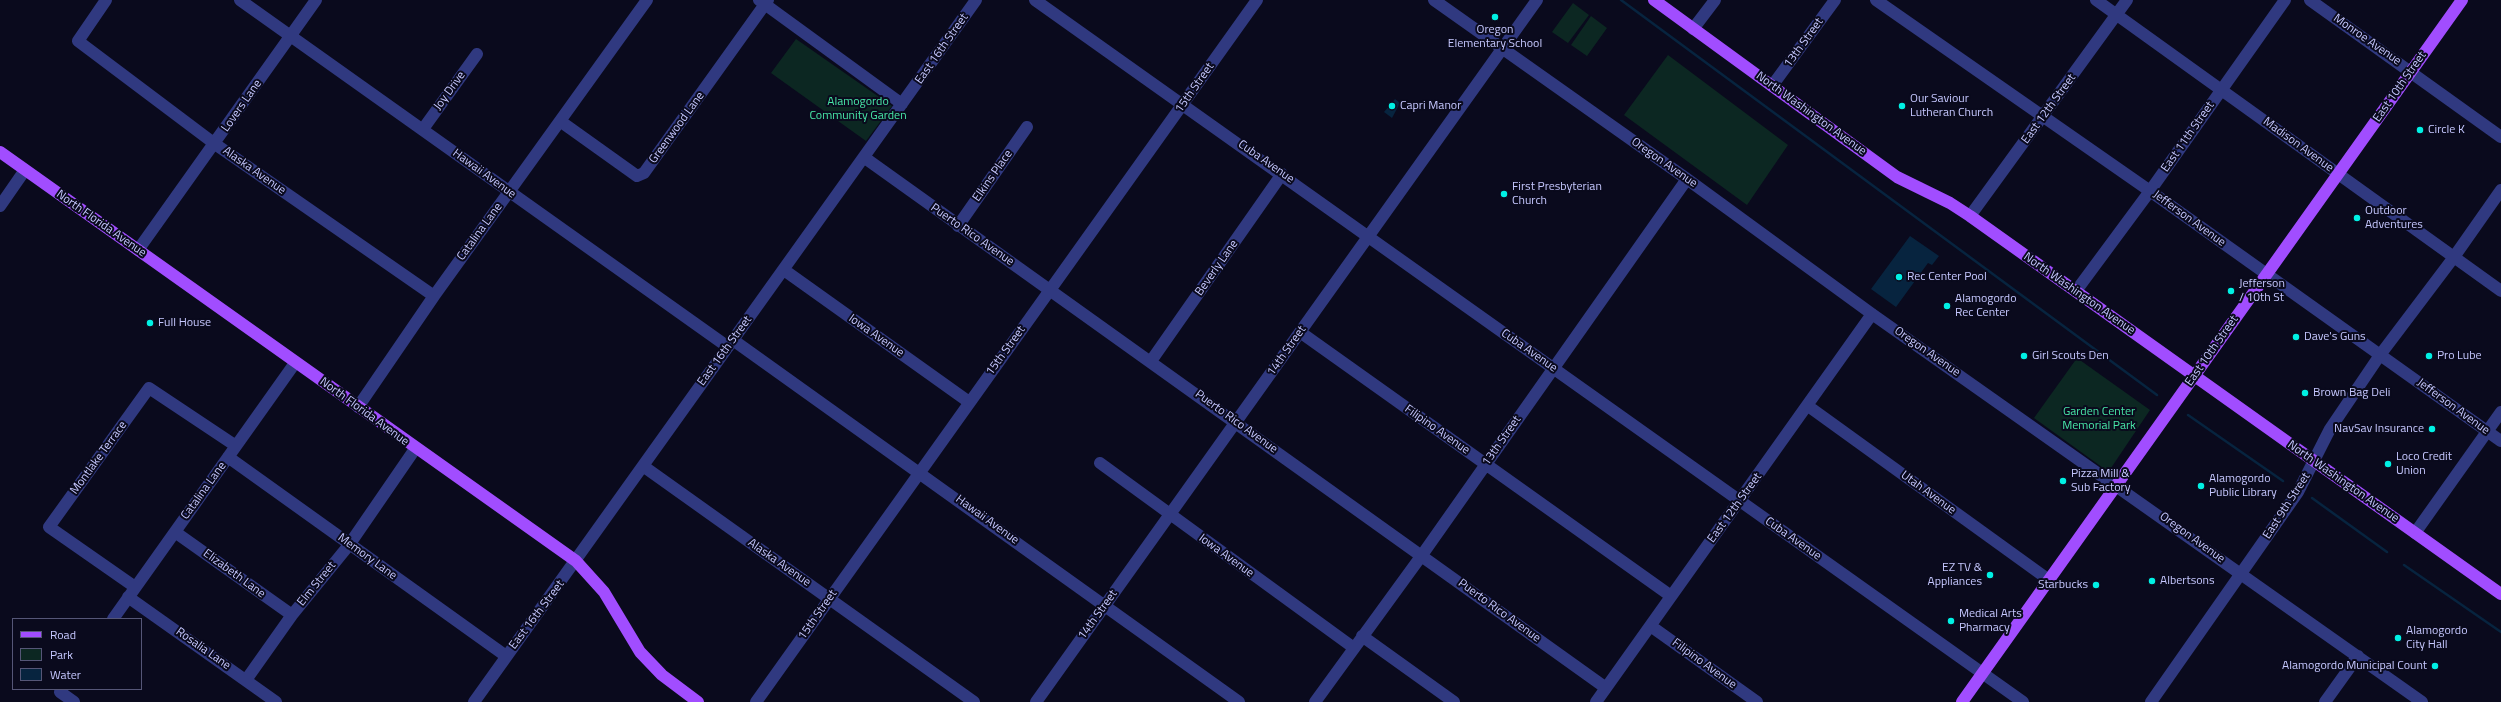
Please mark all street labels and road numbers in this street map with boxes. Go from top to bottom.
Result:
street label: East 16th Street [912,11,972,87]
street label: Monroe Avenue [2330,11,2404,69]
street label: 13th Street [1781,15,1827,71]
street label: East 10th Street [2370,49,2430,125]
street label: 15th Street [1173,60,1217,116]
street label: Joy Drive [431,69,469,113]
street label: North Washington Avenue [1753,69,1869,159]
street label: East 12th Street [2019,71,2079,147]
street label: Lovers Lane [219,77,265,135]
street label: Greenwood Lane [646,89,708,167]
street label: East 11th Street [2158,99,2218,175]
street label: Madison Avenue [2260,115,2336,175]
street label: Oregon Avenue [1628,135,1700,191]
street label: Cuba Avenue [1235,137,1297,187]
street label: Alaska Avenue [220,144,288,198]
street label: Hawaii Avenue [450,146,518,202]
street label: Elkins Place [970,147,1016,205]
street label: North Florida Avenue [53,188,149,260]
street label: Jefferson Avenue [2150,188,2228,250]
street label: Catalina Lane [454,200,506,264]
street label: Puerto Rico Avenue [927,201,1017,269]
street label: Beverly Lane [1193,237,1241,299]
street label: North Washington Avenue [2021,250,2137,338]
street label: Iowa Avenue [845,312,907,360]
street label: East 16th Street [695,313,755,389]
street label: East 10th Street [2182,313,2242,389]
street label: 15th Street [983,323,1029,379]
street label: 14th Street [1265,323,1309,379]
street label: Oregon Avenue [1891,324,1963,380]
street label: Cuba Avenue [1498,326,1560,376]
street label: North Florida Avenue [317,375,411,449]
street label: Jefferson Avenue [2414,376,2492,438]
street label: Puerto Rico Avenue [1192,387,1280,457]
street label: Filipino Avenue [1402,402,1472,458]
street label: 13th Street [1480,413,1524,469]
street label: Montlake Terrace [68,419,130,497]
street label: North Washington Avenue [2285,438,2401,526]
street label: Catalina Lane [178,459,230,523]
street label: Utah Avenue [1898,468,1958,518]
street label: East 12th Street [1705,470,1765,546]
street label: East 9th Street [2260,470,2314,542]
street label: Hawaii Avenue [953,492,1021,548]
street label: Oregon Avenue [2157,510,2227,566]
street label: Cuba Avenue [1762,514,1824,564]
street label: Memory Lane [335,531,399,583]
street label: Iowa Avenue [1196,531,1256,581]
street label: Alaska Avenue [745,536,813,590]
street label: Elizabeth Lane [200,547,268,601]
street label: Elm Street [295,559,339,609]
street label: Puerto Rico Avenue [1455,576,1543,646]
street label: East 16th Street [506,578,568,652]
street label: 15th Street [796,587,840,643]
street label: 14th Street [1075,587,1121,643]
street label: Rosalia Lane [173,625,233,673]
street label: Filipino Avenue [1669,636,1739,692]

